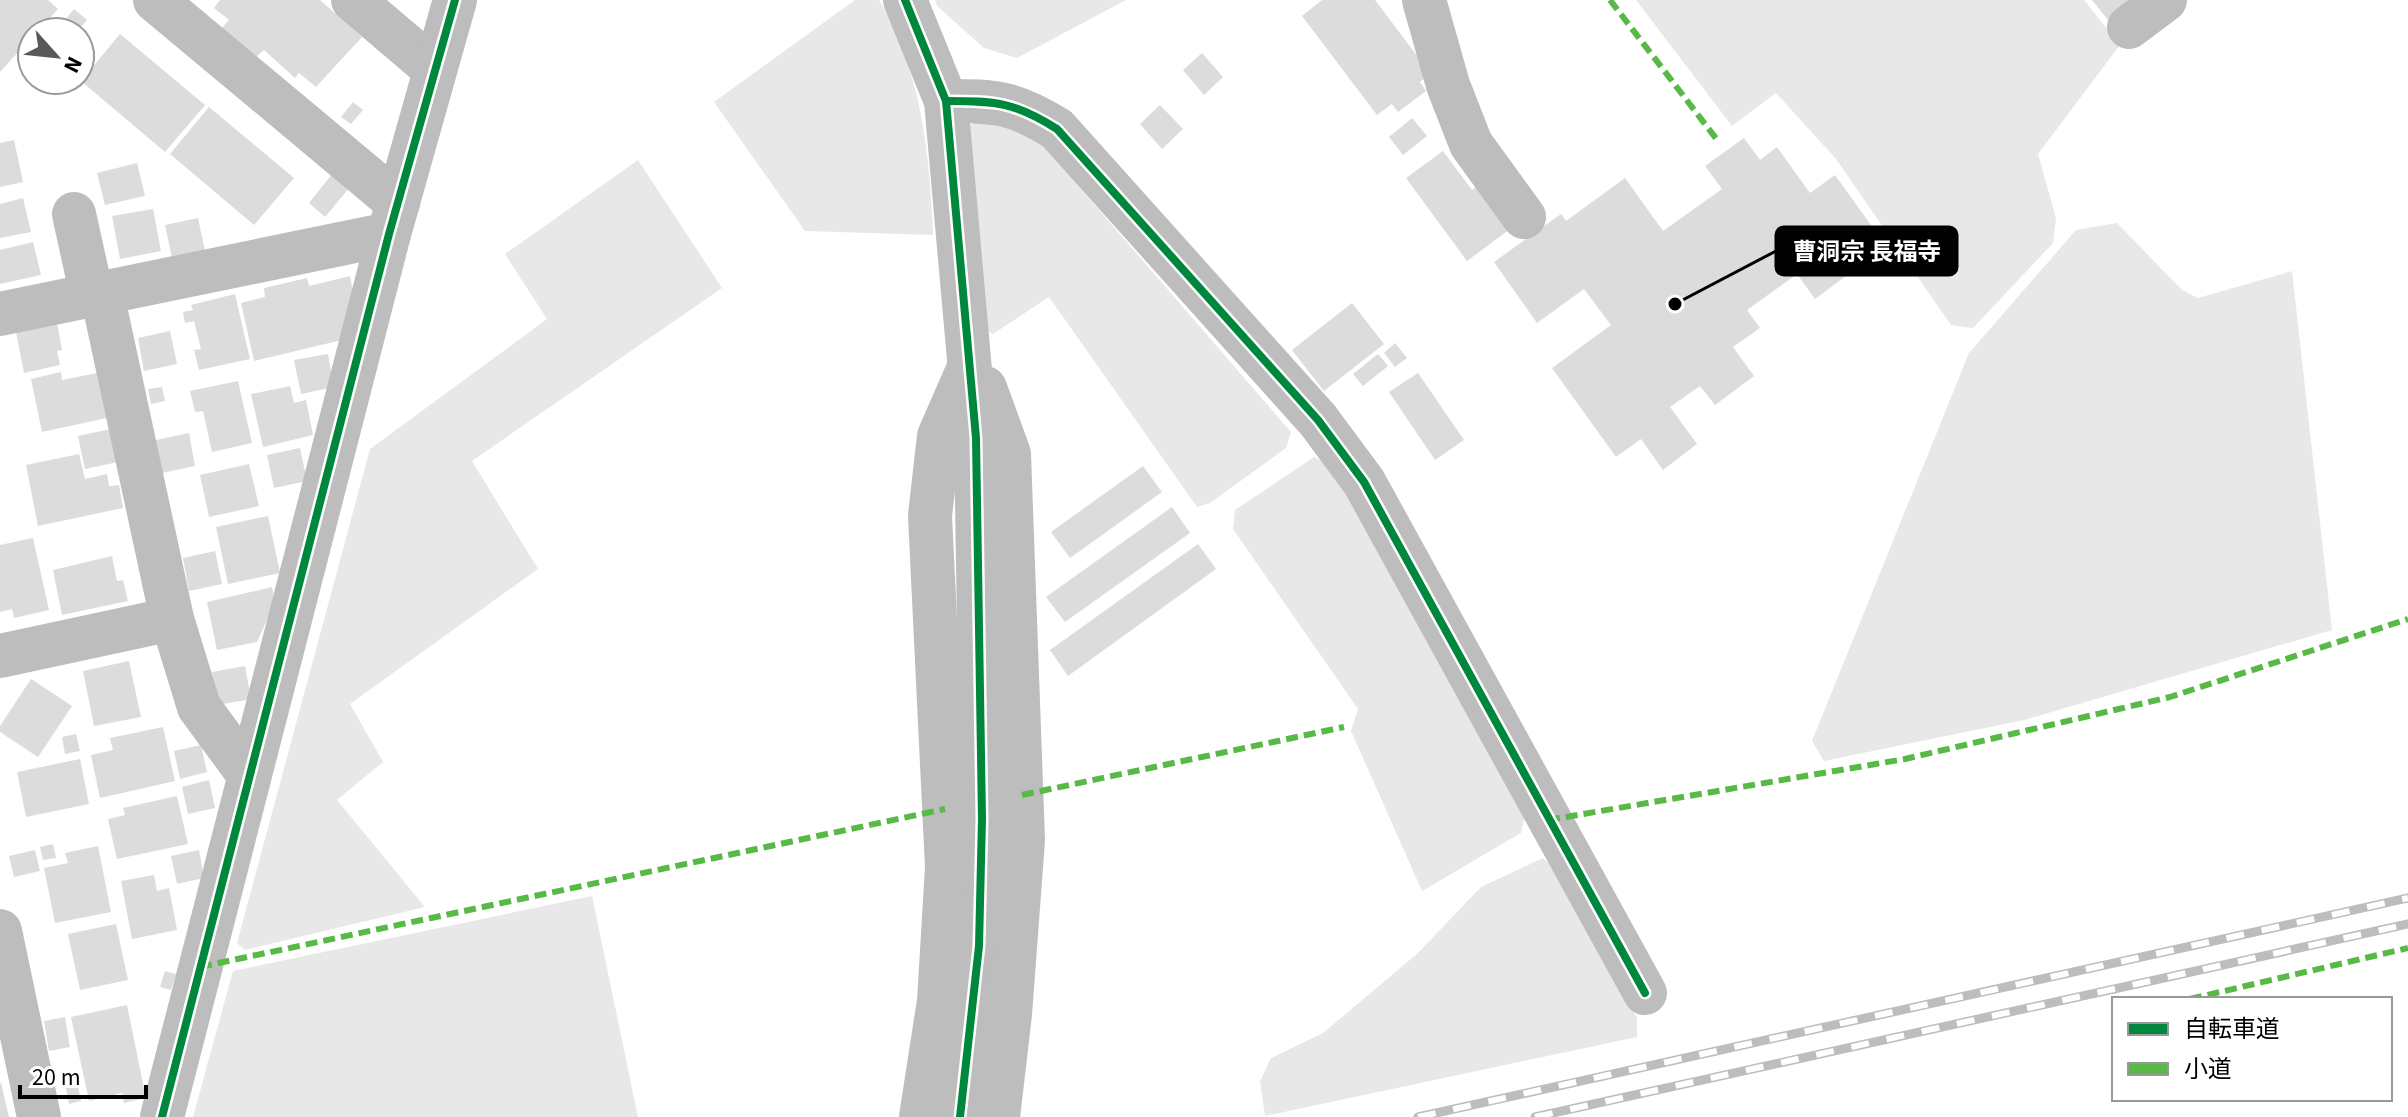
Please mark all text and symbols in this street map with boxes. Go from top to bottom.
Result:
north arrow [16,16,96,96]
text: N [55,51,91,78]
callout: 曹洞宗 長福寺 [1776,227,1957,275]
text: 曹洞宗 長福寺 [1793,235,1941,270]
legend [2112,997,2392,1101]
text: 自転車道 [2184,1012,2280,1047]
scale bar [20,1049,146,1099]
text: 小道 [2184,1052,2232,1087]
text: 20 m [32,1060,81,1095]

